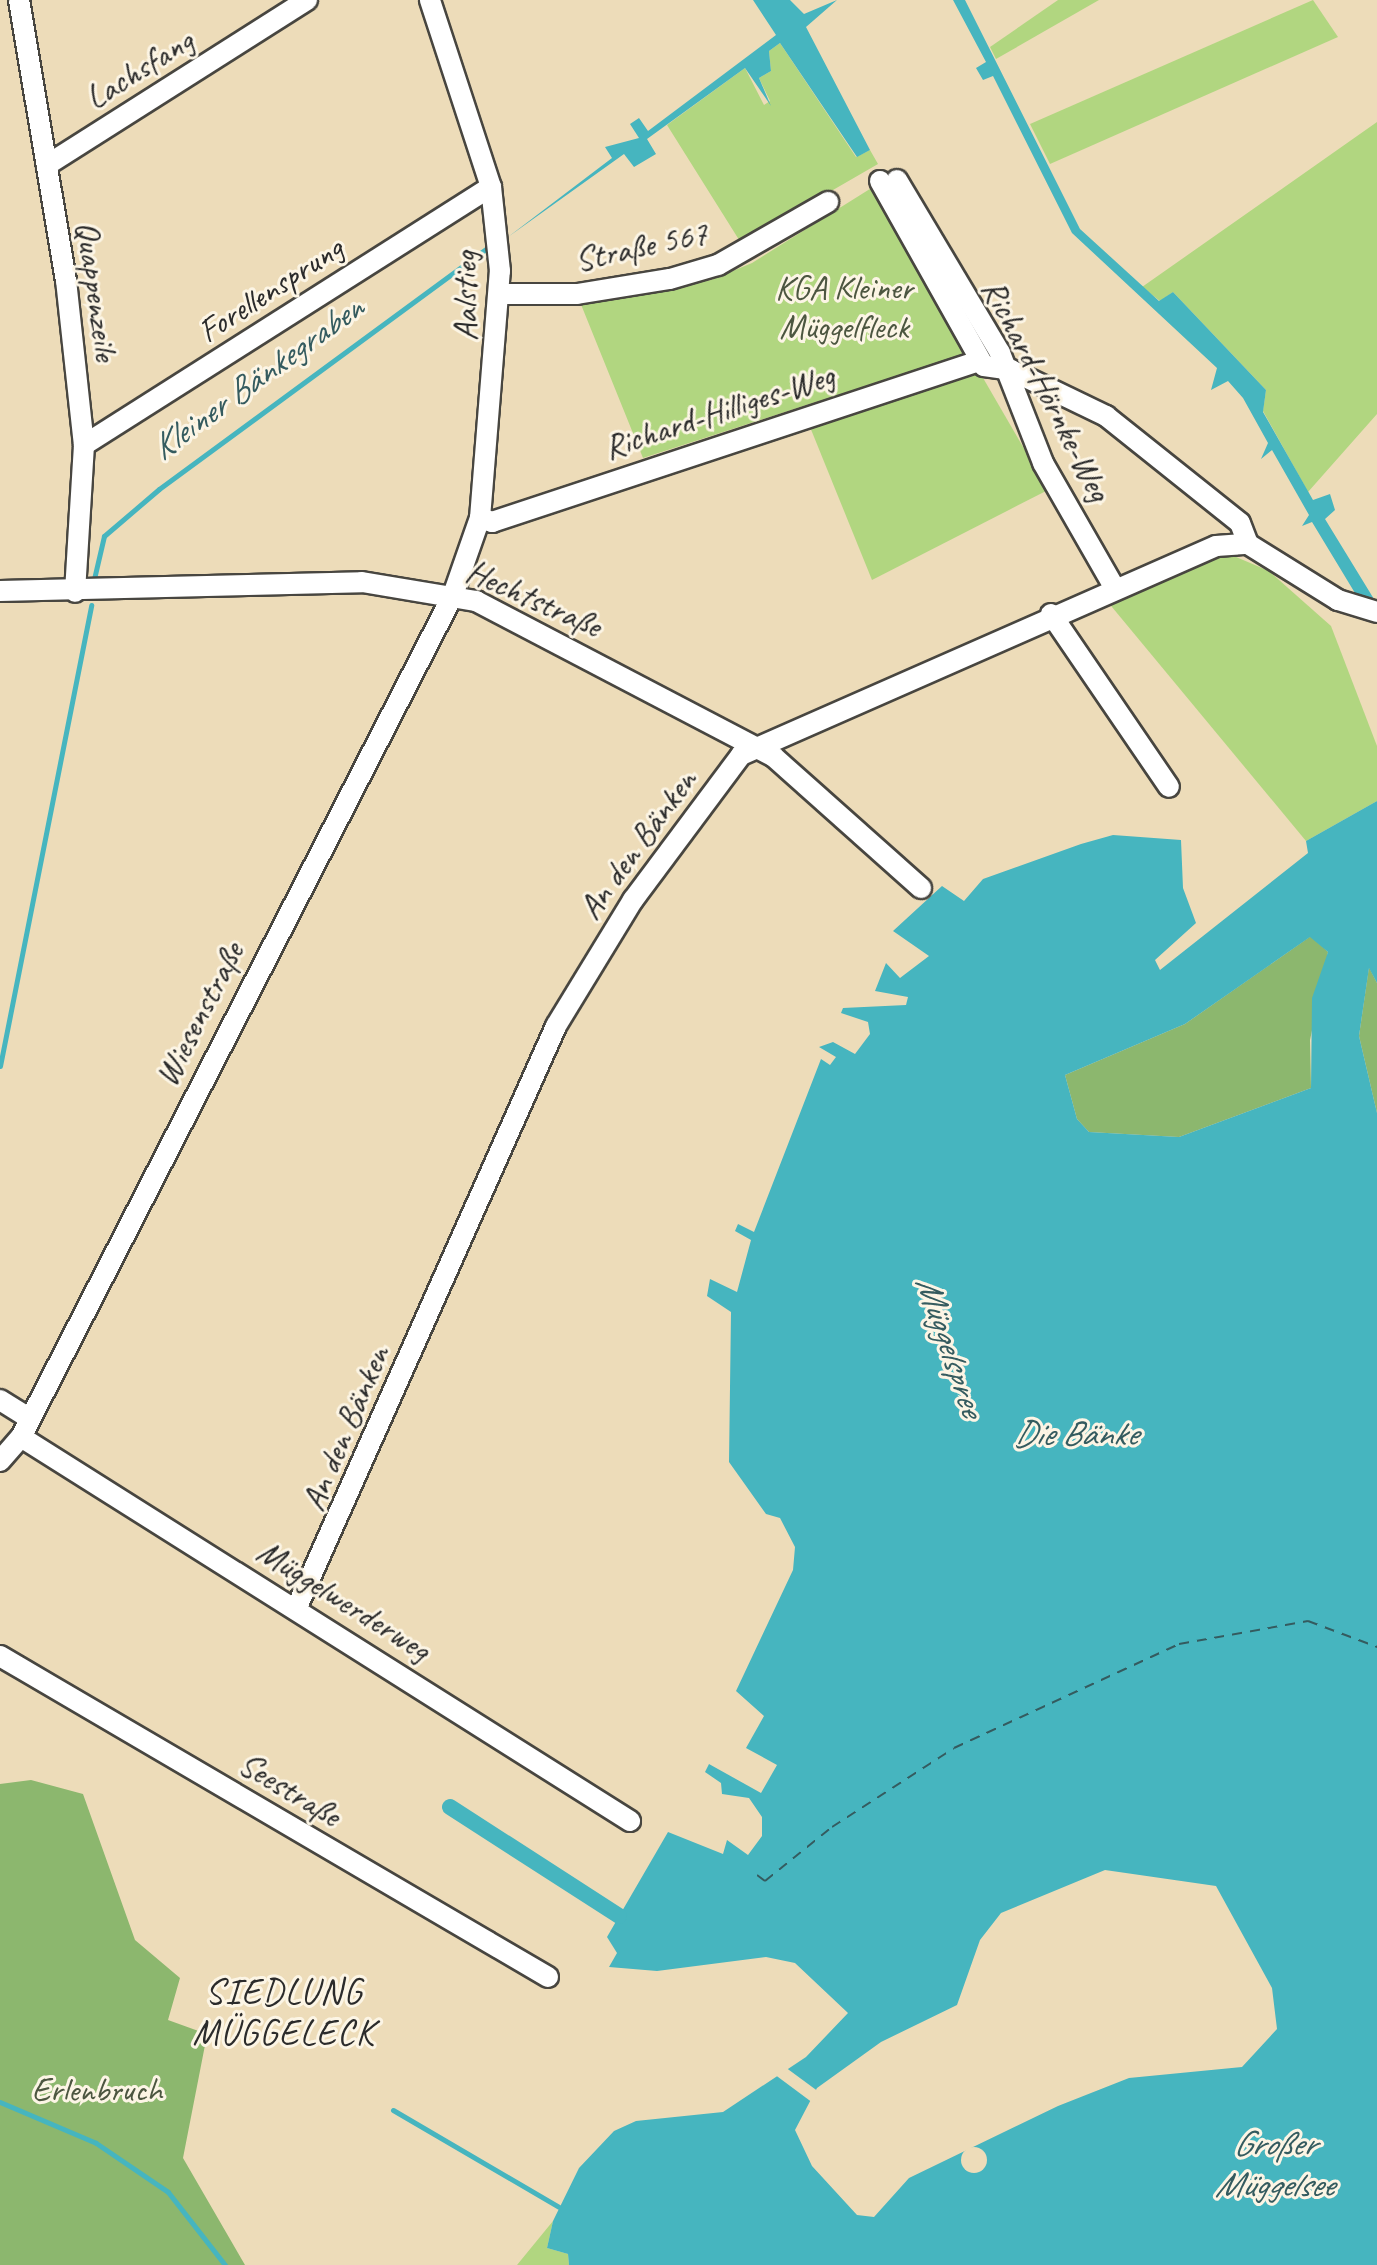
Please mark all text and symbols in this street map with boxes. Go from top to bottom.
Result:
street label: Lachsfang [78,20,200,118]
street label: Straße 567 [571,212,711,280]
street label: Quappenzeile [67,219,127,363]
street label: Forellensprung [190,227,350,351]
street label: Aalstieg [445,251,485,341]
park label: KGA Kleiner Müggelfleck [775,267,913,346]
street label: Richard-Hörnke-Weg [974,272,1120,508]
water label: Kleiner Bänkegraben [143,287,371,469]
street label: Richard-Hilliges-Weg [599,355,839,467]
street label: Hechtstraße [460,550,608,646]
street label: An den Bänken [569,761,705,927]
street label: Wiesenstraße [146,936,252,1092]
water label: Müggelspree [906,1270,994,1422]
street label: An den Bänken [292,1340,398,1516]
water label: Die Bänke [1013,1412,1137,1456]
street label: Müggelwerderweg [250,1531,438,1669]
street label: Seestraße [232,1743,348,1835]
district label: SIEDLUNG MÜGGELECK [192,1969,376,2054]
park label: Erlenbruch [32,2070,162,2110]
water label: Großer Müggelsee [1215,2121,1333,2206]

